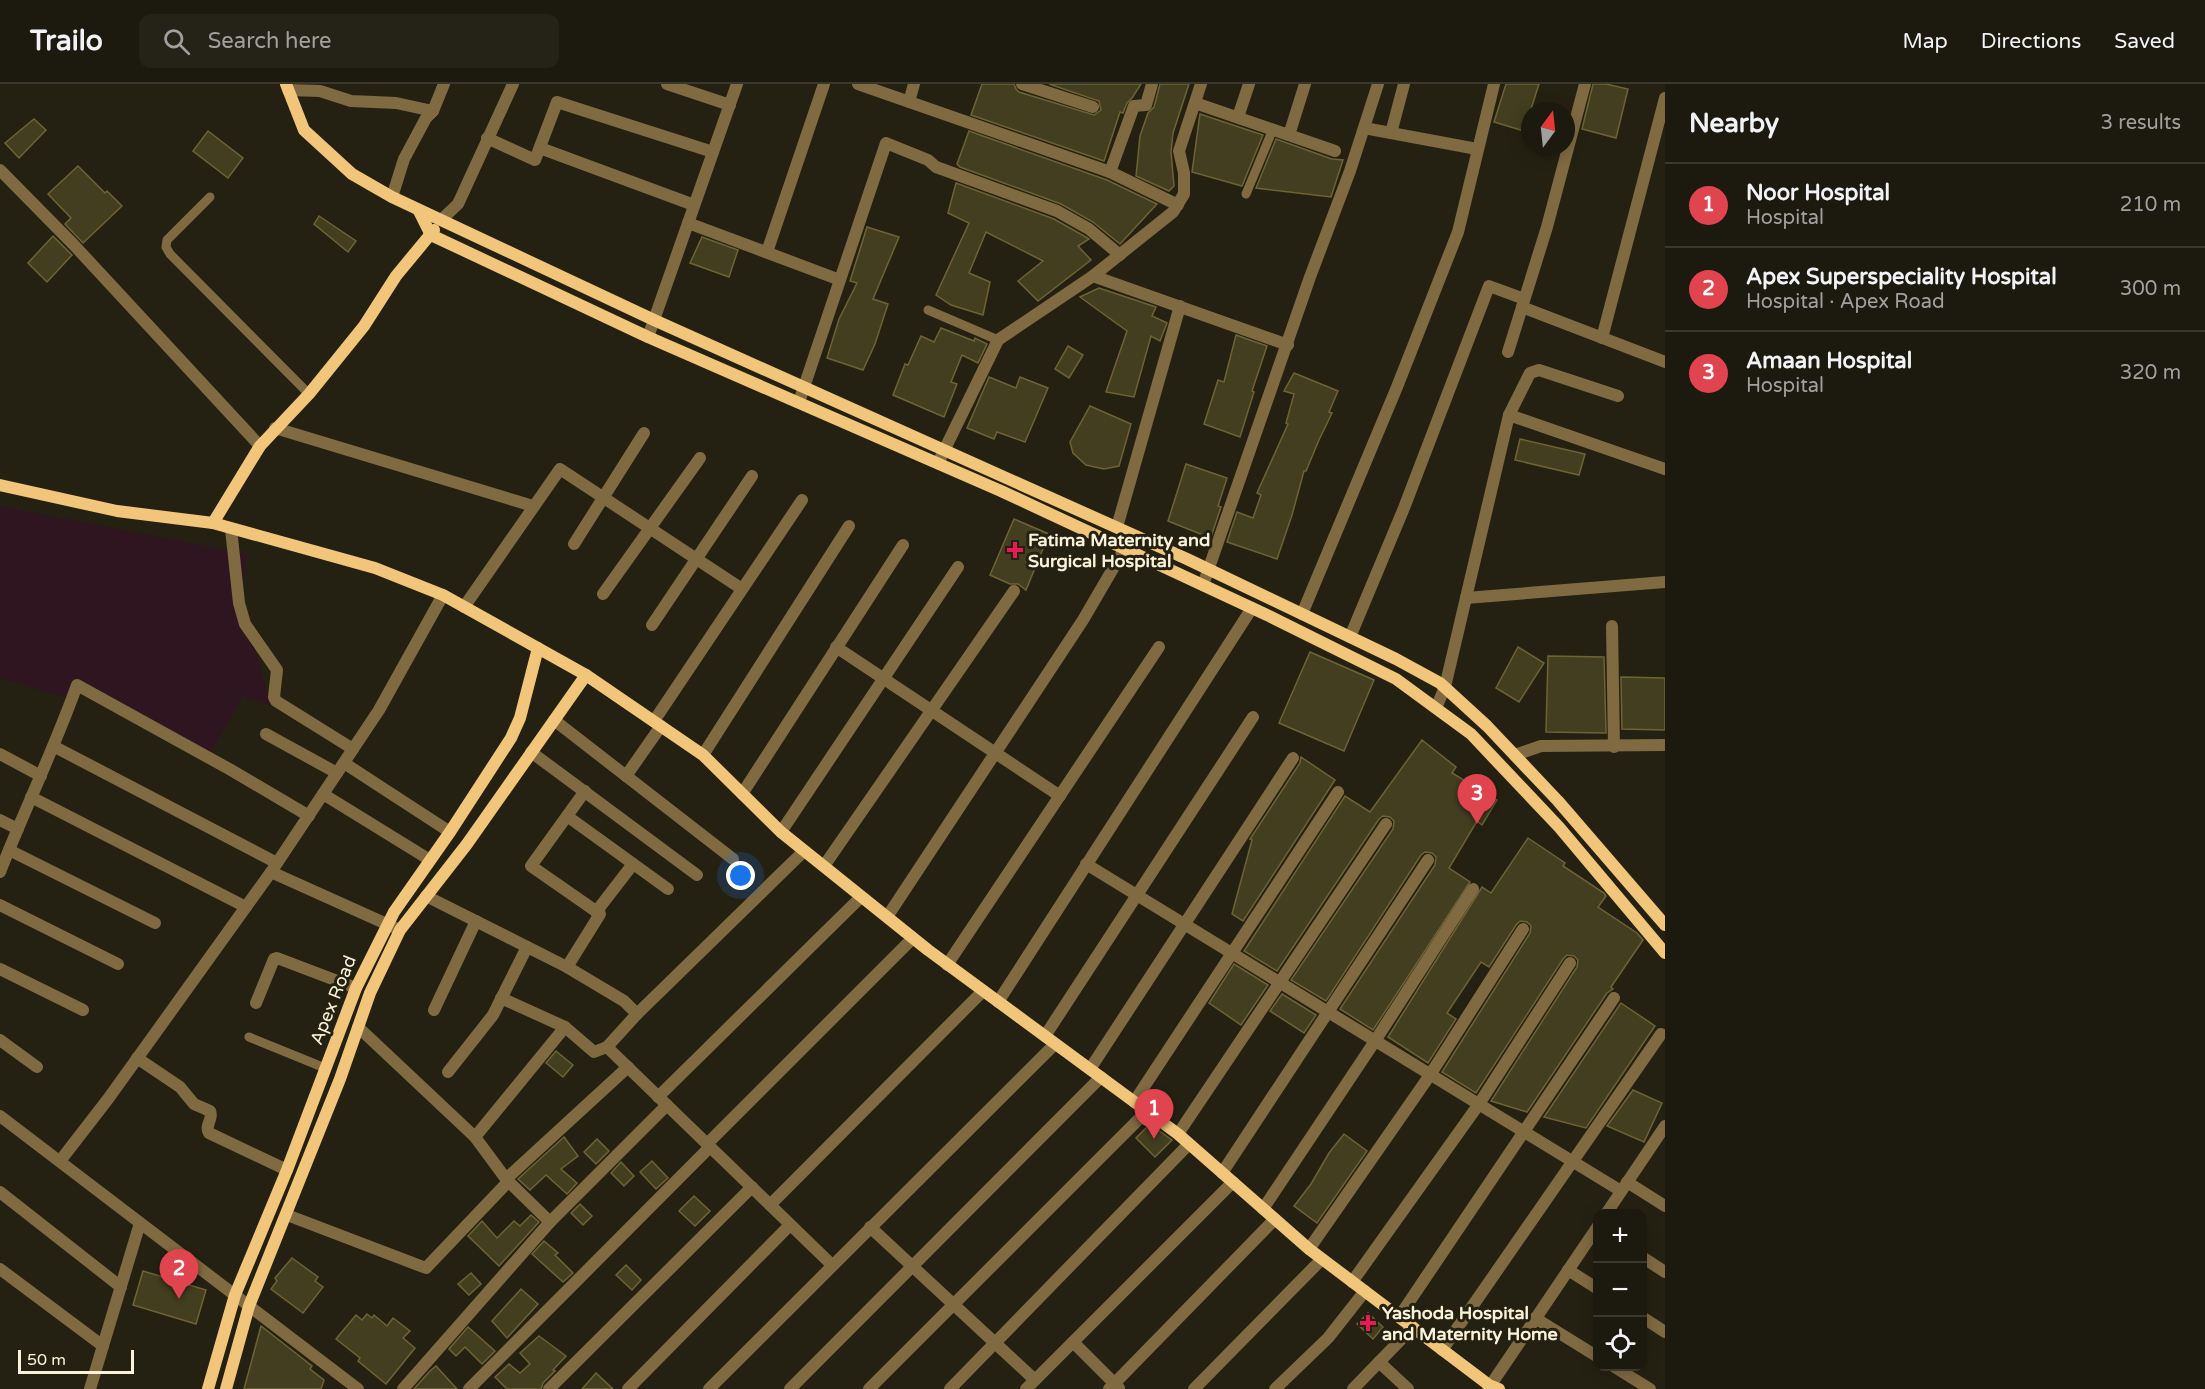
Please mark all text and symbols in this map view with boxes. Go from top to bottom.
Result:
search box [139,14,559,68]
text: Trailo [30,24,103,58]
icon: search [160,25,193,58]
text: Search here [208,28,332,54]
text: Map [1902,29,1948,54]
text: Directions [1981,29,2081,54]
text: Saved [2114,29,2175,54]
north arrow [1521,102,1575,156]
text: Nearby [1689,108,1779,139]
text: 3 results [2101,111,2181,135]
text: Noor Hospital [1746,180,1890,206]
text: 1 [1702,193,1715,217]
text: 210 m [2120,193,2181,217]
text: Hospital [1746,206,1824,230]
text: Apex Superspeciality Hospital [1746,264,2057,290]
text: 2 [1702,277,1715,301]
text: 300 m [2120,277,2181,301]
text: Hospital · Apex Road [1746,290,1945,314]
text: Amaan Hospital [1746,348,1912,374]
text: 3 [1702,361,1715,385]
text: 320 m [2120,361,2181,385]
text: Hospital [1746,374,1824,398]
place label: Fatima Maternity and Surgical Hospital [1028,529,1210,572]
marker: Fatima Maternity and Surgical Hospital [1006,541,1024,559]
pin: 3 [1458,774,1496,824]
your location [726,861,755,890]
street label: Apex Road [305,952,361,1048]
pin: 1 [1134,1090,1174,1139]
map controls [1593,1209,1647,1371]
button: + [1593,1209,1647,1263]
pin: 2 [160,1250,198,1299]
button: − [1593,1263,1647,1317]
place label: Yashoda Hospital and Maternity Home [1382,1302,1558,1345]
marker: Yashoda Hospital and Maternity Home [1359,1314,1377,1332]
button: locate [1593,1317,1647,1371]
scale bar [18,1347,134,1374]
text: 50 m [27,1350,66,1370]

